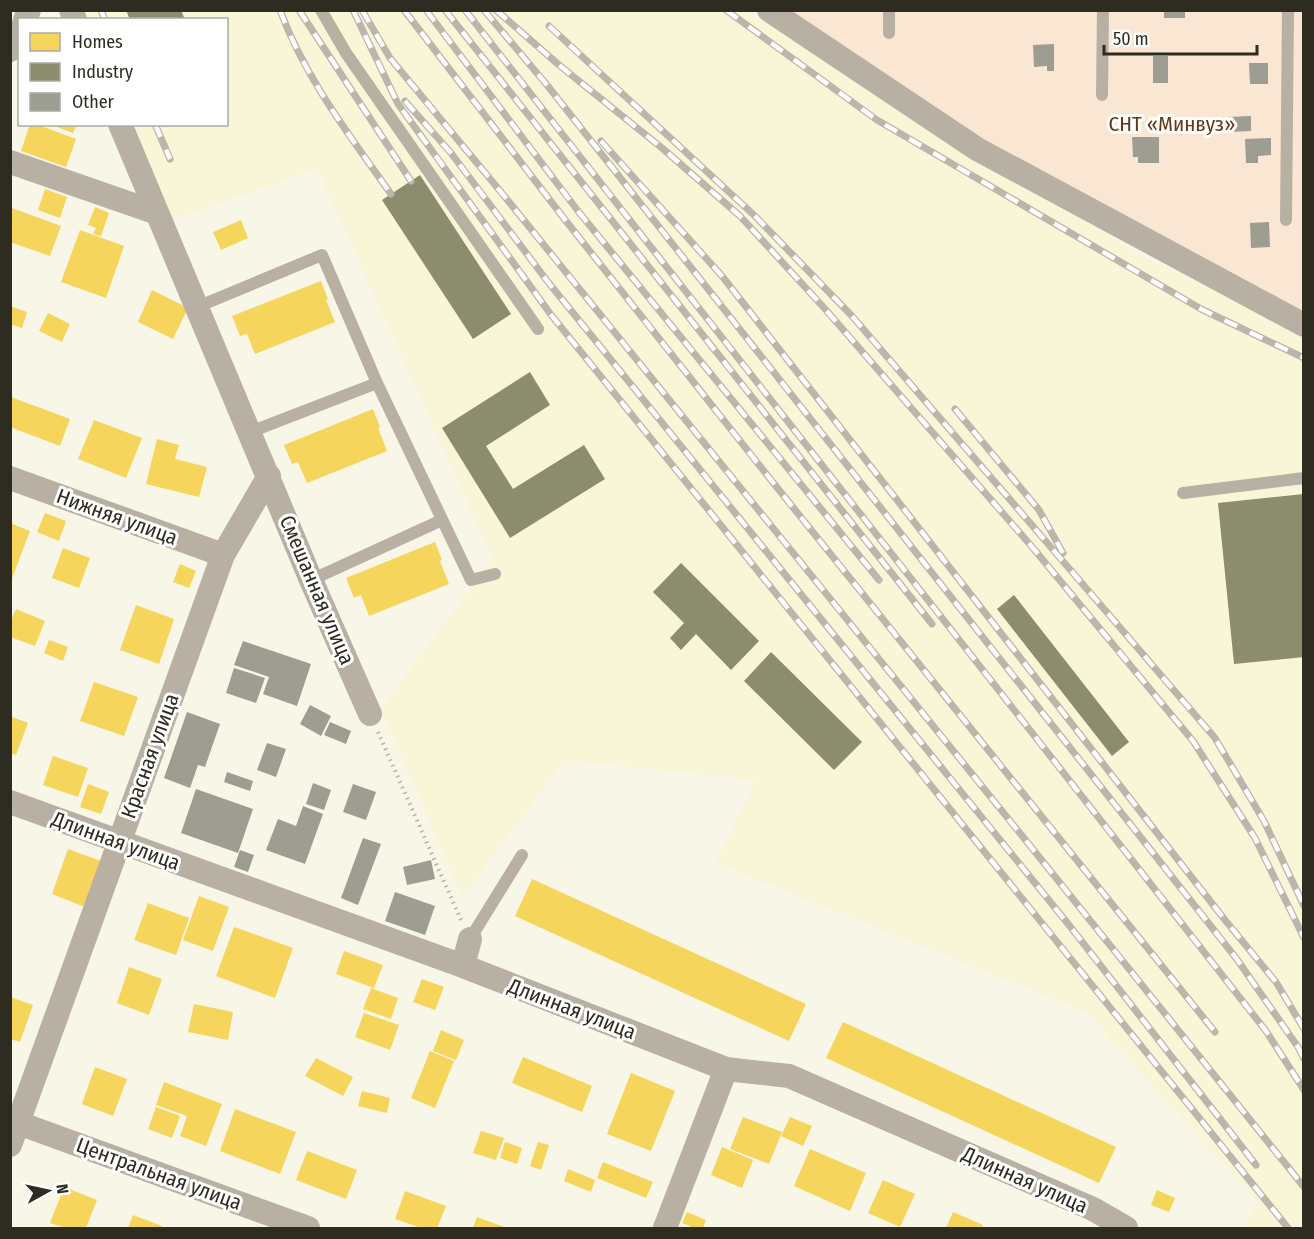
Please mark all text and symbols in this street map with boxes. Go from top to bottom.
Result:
legend [18,18,228,126]
scale bar [1104,18,1257,56]
text: 50 m [1113,28,1149,50]
text: Homes [72,31,123,53]
text: Industry [72,61,133,83]
text: Other [72,91,115,113]
park label: СНТ «Минвуз» [1109,111,1235,137]
street label: Нижняя улица [53,483,181,551]
street label: Смешанная улица [274,511,360,669]
street label: Красная улица [115,690,185,822]
street label: Длинная улица [47,805,184,876]
street label: Длинная улица [504,972,639,1045]
street label: Центральная улица [73,1132,245,1216]
street label: Длинная улица [957,1140,1092,1219]
north arrow [18,1161,78,1221]
text: N [52,1183,72,1195]

